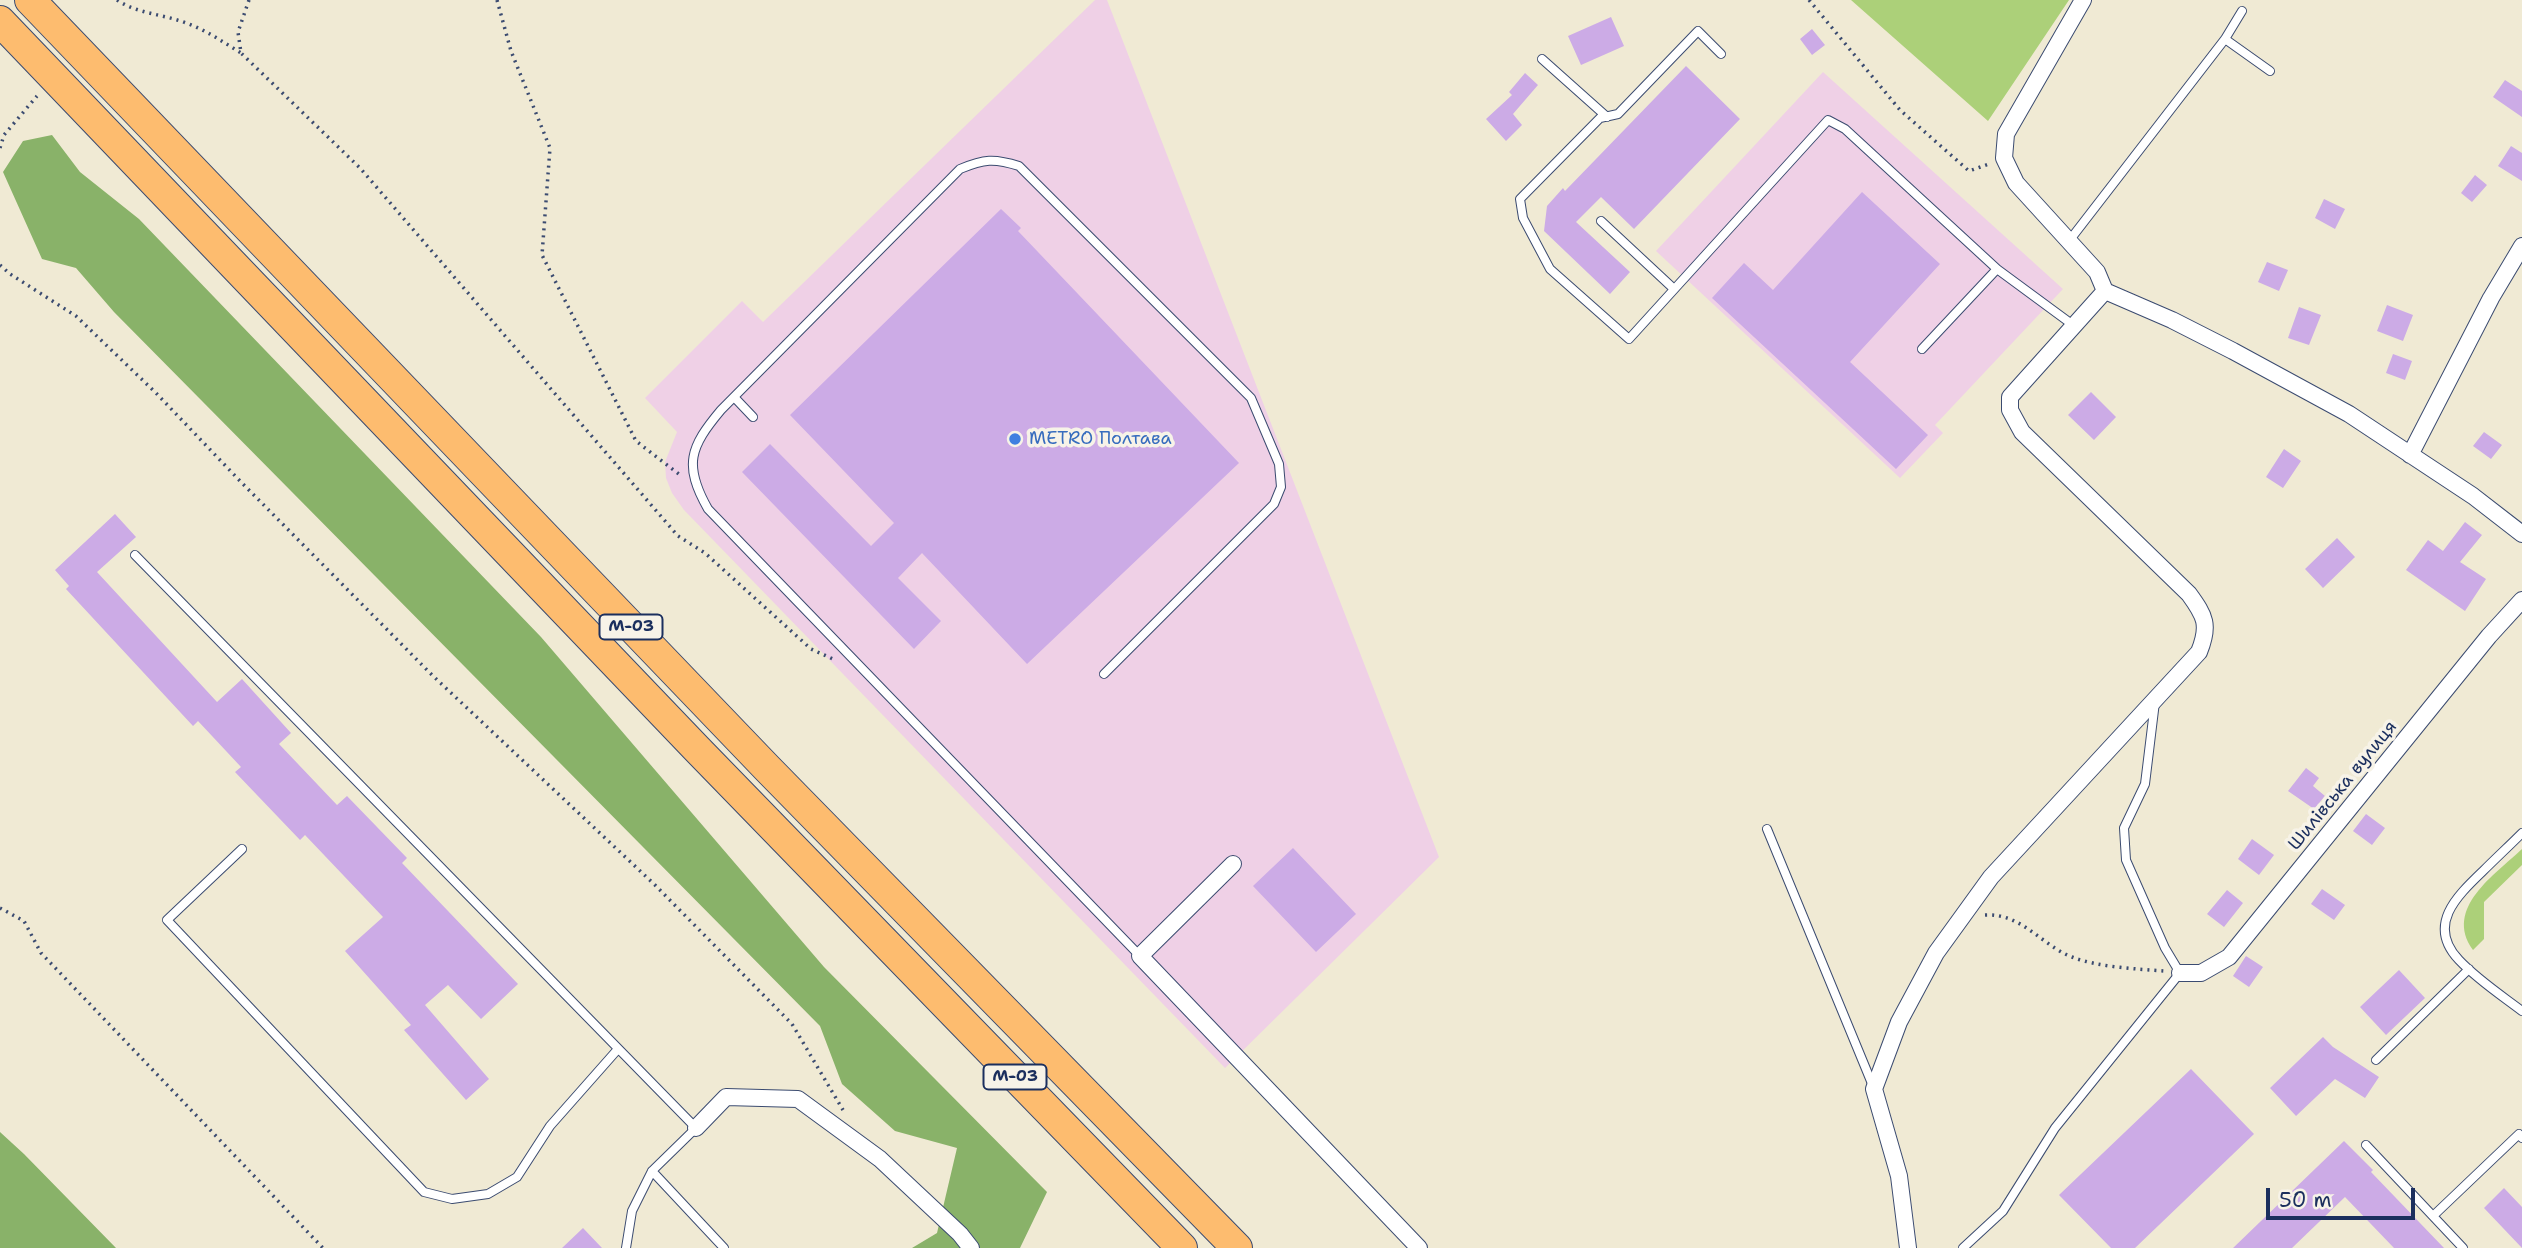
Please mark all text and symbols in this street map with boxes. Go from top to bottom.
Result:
place label: METRO Полтава [1029,428,1172,450]
marker: METRO Полтава [1007,431,1023,447]
road number: М-03 [600,614,662,640]
street label: Шилівська вулиця [2284,717,2402,855]
road number: М-03 [984,1064,1046,1090]
scale bar [2270,1174,2419,1218]
text: 50 m [2279,1186,2332,1214]

